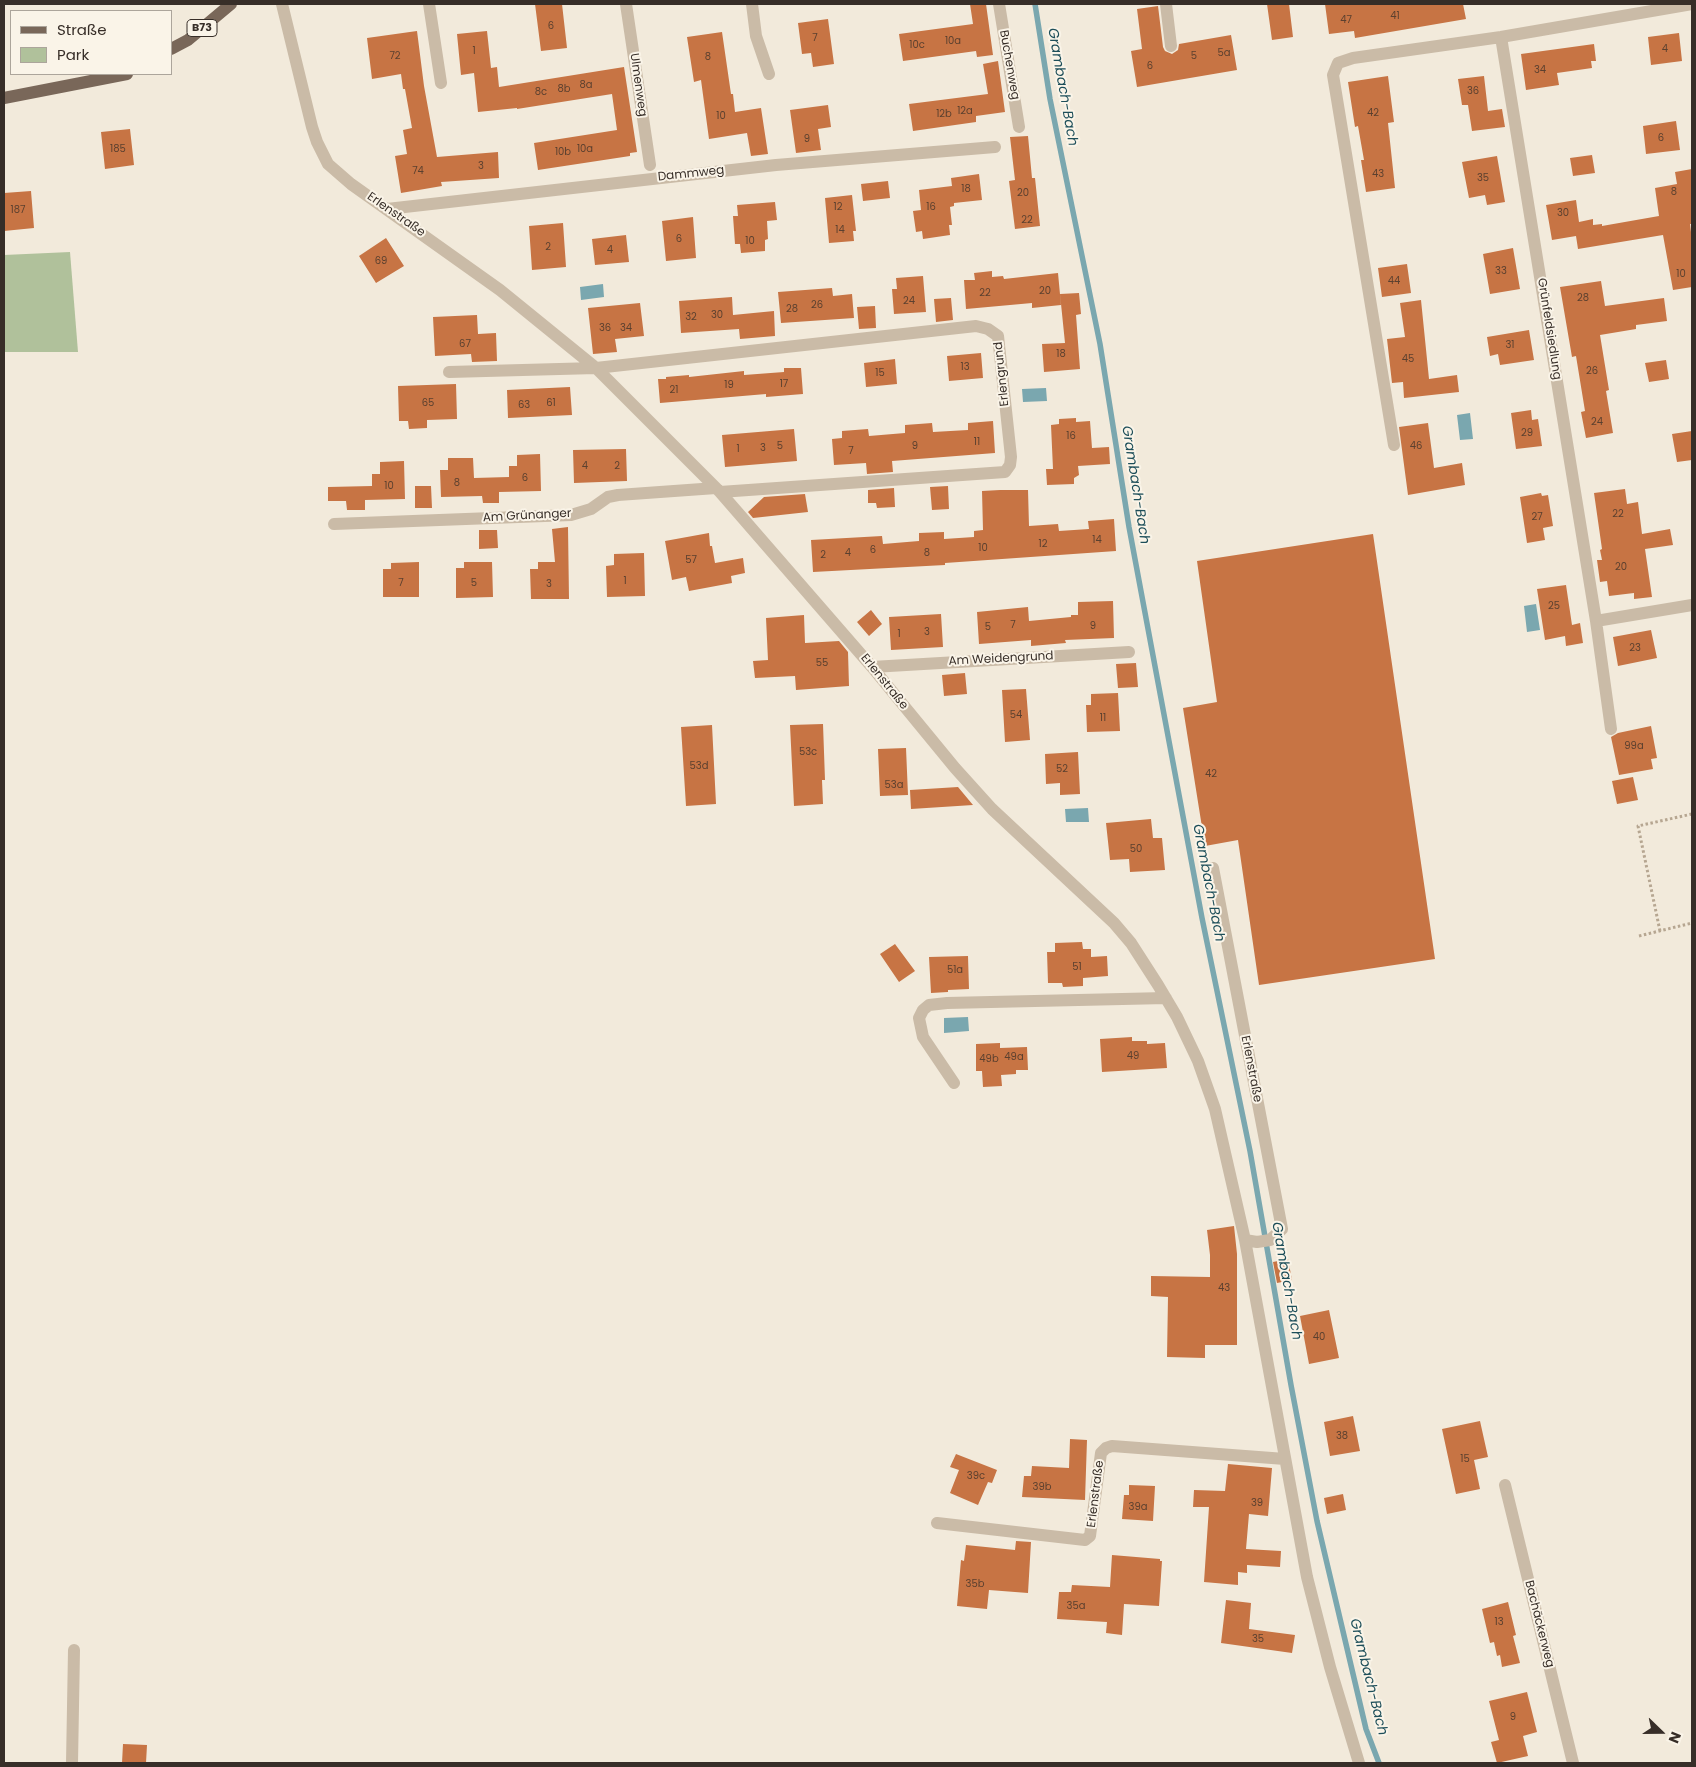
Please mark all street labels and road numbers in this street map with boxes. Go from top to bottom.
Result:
road number: B73 [187,19,217,36]
street label: Buchenweg [996,29,1022,101]
street label: Ulmenweg [626,52,650,118]
street label: Dammweg [657,163,725,185]
street label: Erlenstraße [364,190,428,240]
street label: Grünfeldsiedlung [1534,277,1564,381]
street label: Erlengrund [991,341,1013,407]
street label: Am Grünanger [482,506,572,526]
street label: Am Weidengrund [948,649,1054,669]
street label: Erlenstraße [857,651,911,713]
street label: Erlenstraße [1237,1034,1265,1104]
street label: Erlenstraße [1085,1460,1107,1528]
street label: Bachäckerweg [1521,1579,1557,1669]

